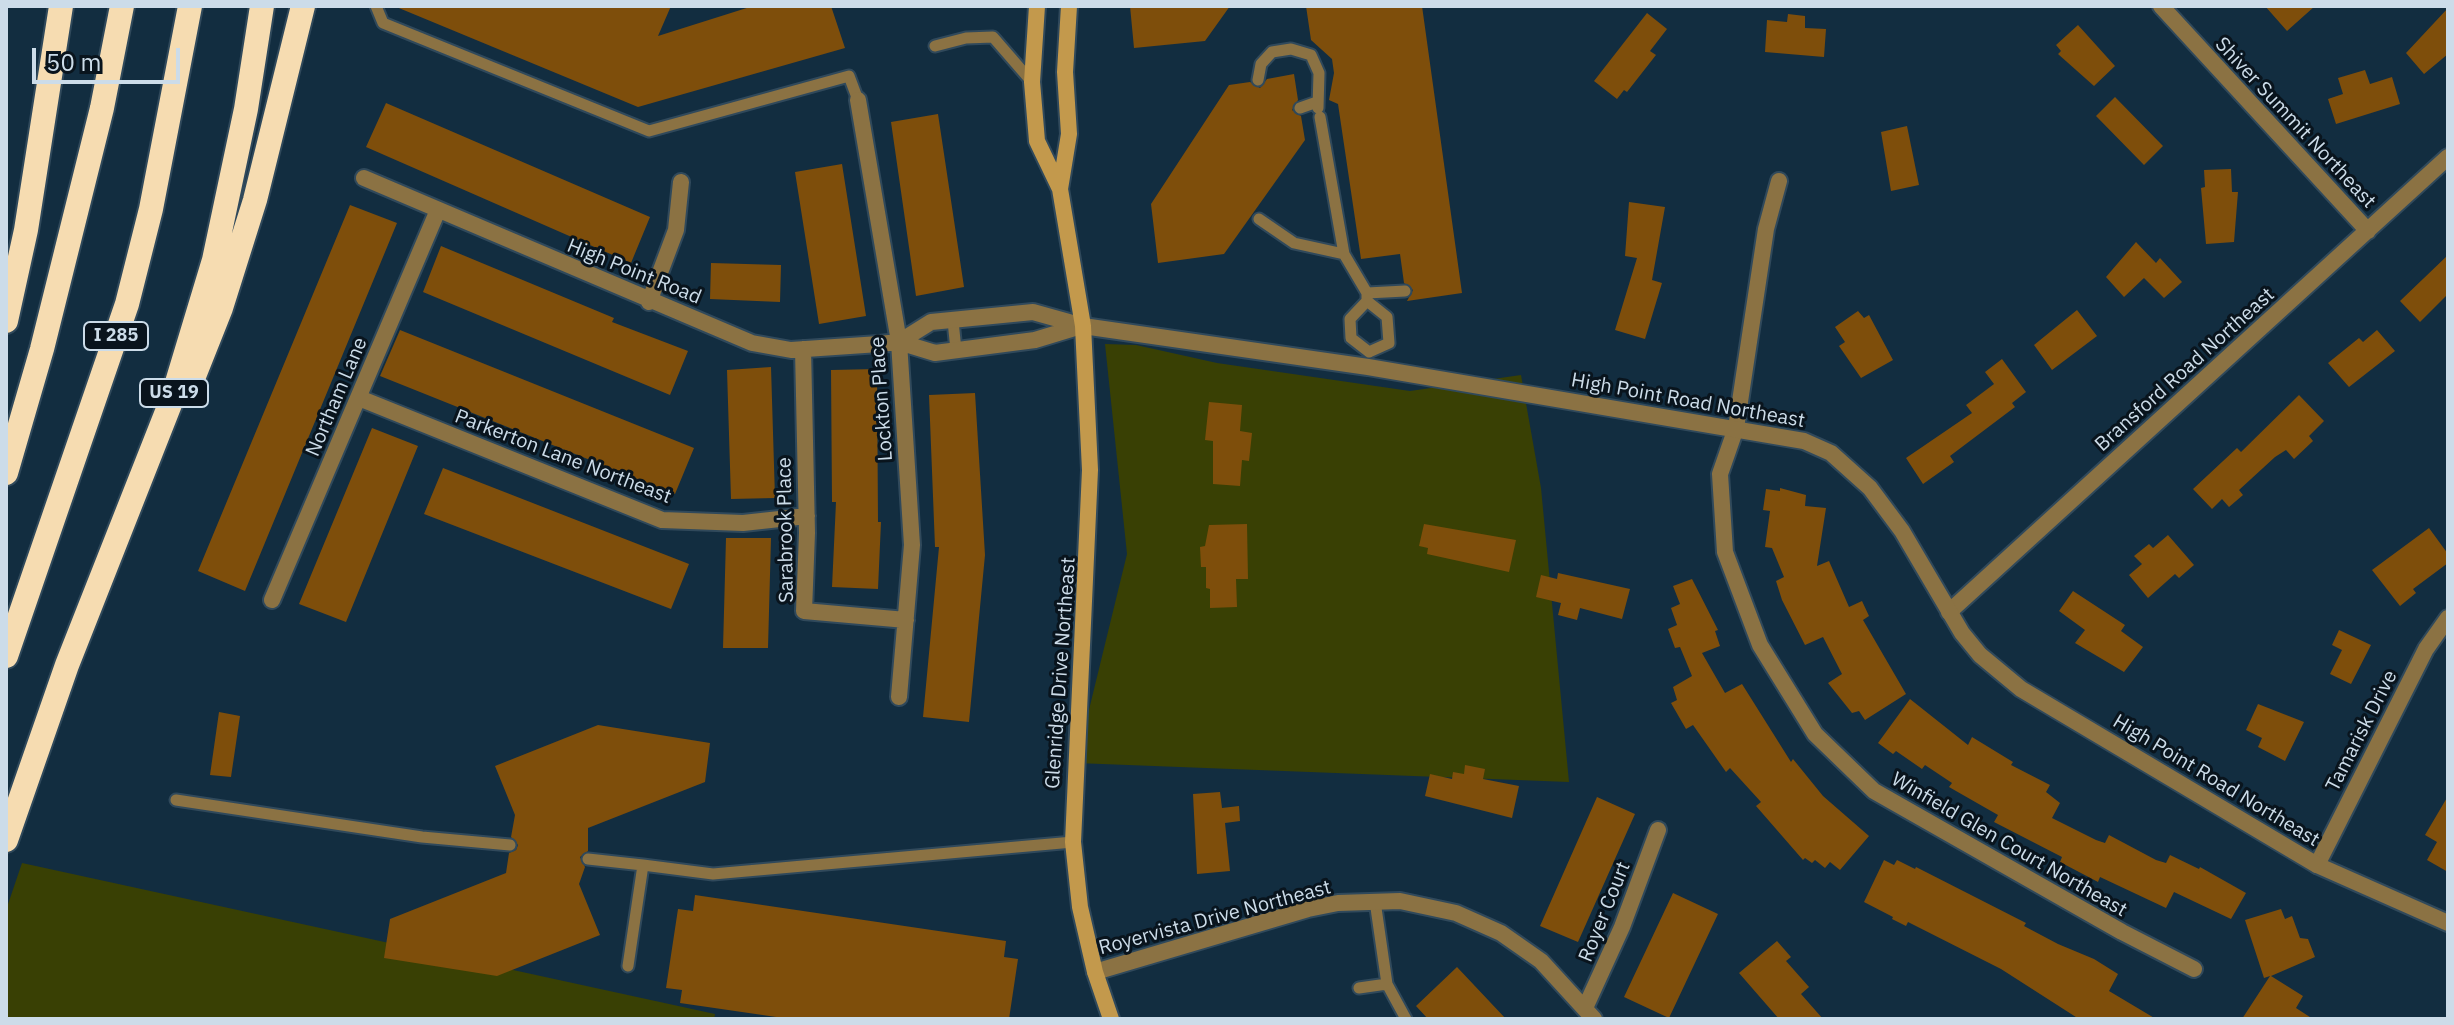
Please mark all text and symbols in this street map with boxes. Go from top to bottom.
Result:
scale bar [36,32,184,82]
street label: Shiver Summit Northeast [2210,33,2380,213]
text: 50 m [46,46,101,78]
street label: High Point Road [563,234,705,310]
street label: Bransford Road Northeast [2090,283,2280,457]
road number: I 285 [84,322,148,350]
street label: Northam Lane [301,334,373,460]
street label: Lockton Place [866,336,898,462]
street label: High Point Road Northeast [1569,369,1807,433]
road number: US 19 [140,379,208,407]
street label: Parkerton Lane Northeast [451,405,675,509]
street label: Sarabrook Place [773,457,799,603]
street label: Glenridge Drive Northeast [1041,556,1081,790]
street label: Tamarisk Drive [2321,666,2403,796]
street label: High Point Road Northeast [2108,710,2324,852]
street label: Winfield Glen Court Northeast [1887,768,2131,922]
street label: Royer Court [1574,858,1636,966]
street label: Royervista Drive Northeast [1096,875,1334,961]

